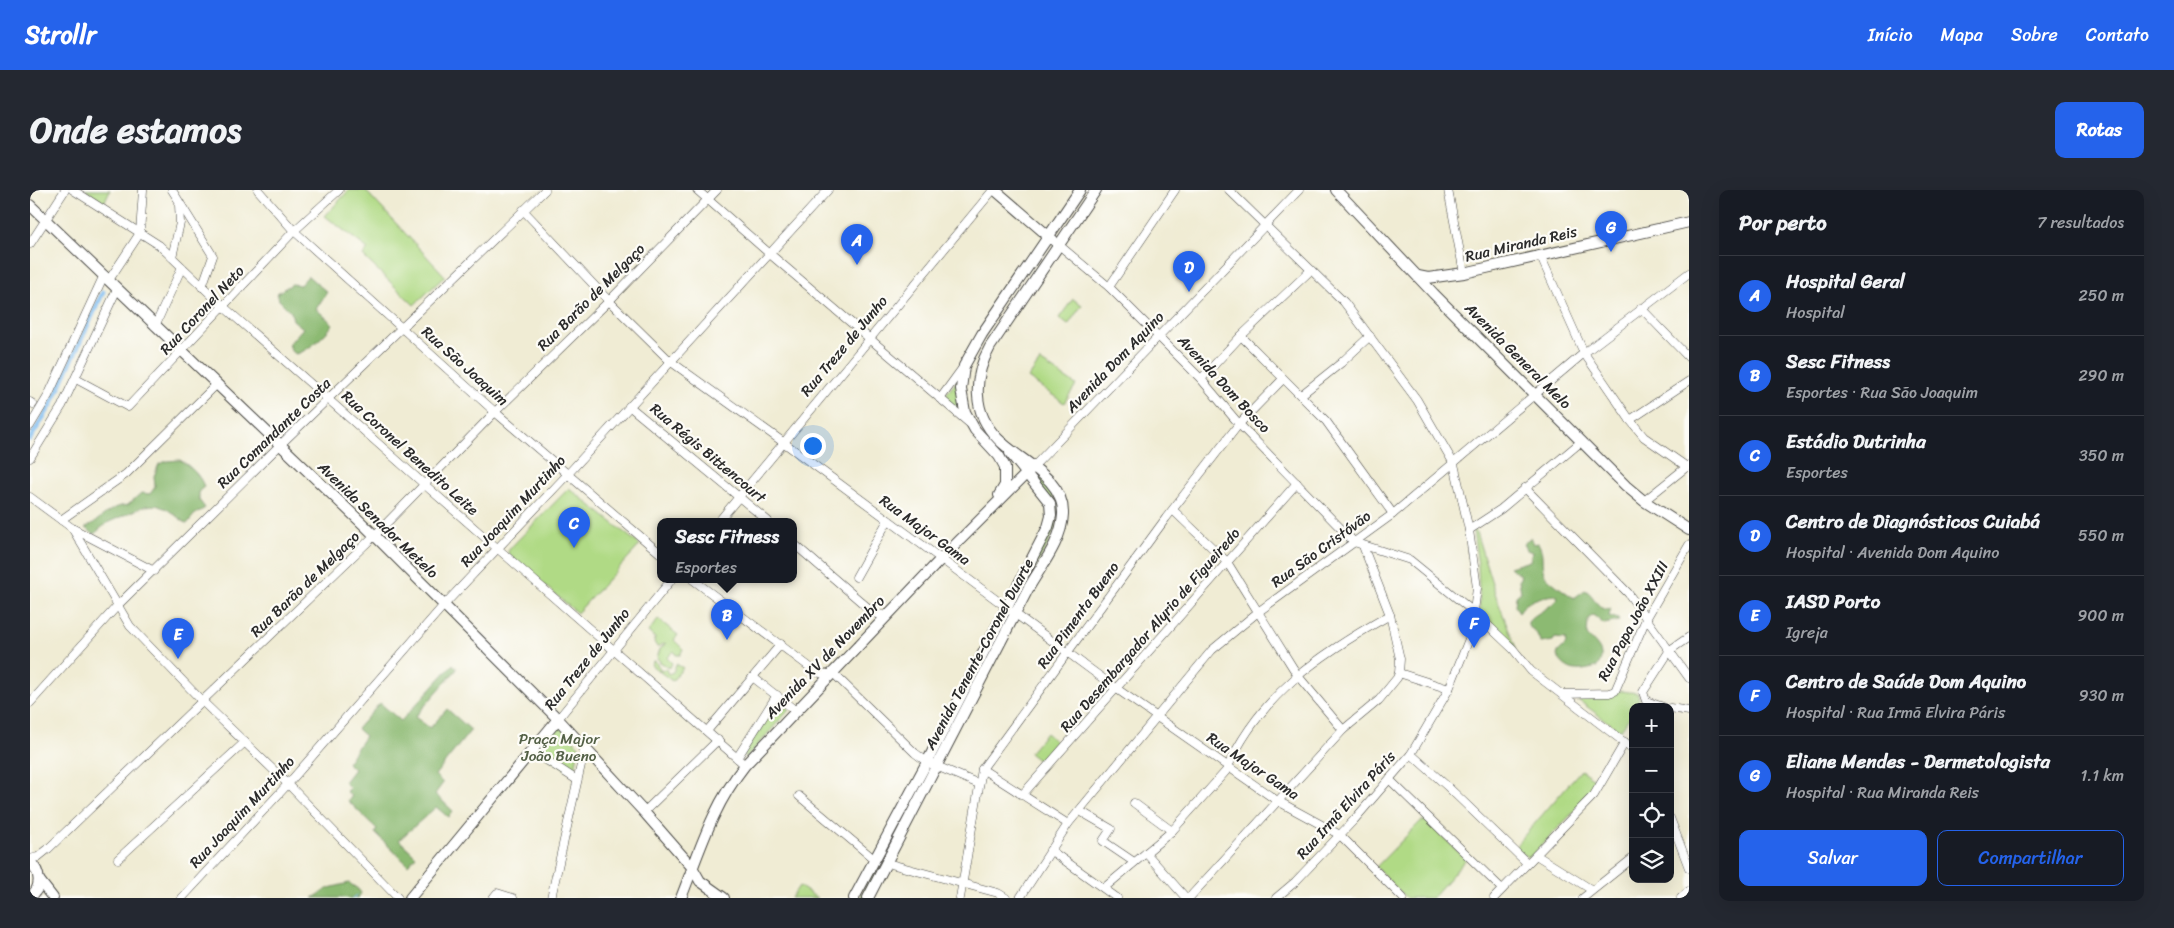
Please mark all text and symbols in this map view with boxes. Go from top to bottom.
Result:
text: Strollr [25,14,96,56]
text: Início [1868,19,1913,51]
text: Mapa [1941,19,1983,51]
text: Sobre [2011,19,2058,51]
text: Contato [2086,19,2149,51]
text: Onde estamos [30,99,241,161]
button: Rotas [2055,102,2144,158]
text: Por perto [1739,204,1827,242]
text: 7 resultados [2037,208,2124,237]
pin: G [1595,211,1627,252]
street label: Rua Miranda Reis [1463,218,1580,269]
pin: A [841,224,873,265]
street label: Rua Barão de Melgaço [531,236,652,357]
pin: D [1173,251,1205,292]
street label: Rua Coronel Neto [153,259,251,361]
text: Hospital Geral [1786,265,1905,298]
text: A [1750,281,1760,310]
text: 250 m [2078,281,2124,310]
street label: Rua Treze de Junho [794,289,895,402]
street label: Avenida General Melo [1458,296,1578,416]
text: Hospital [1786,298,1845,327]
street label: Avenida Dom Aquino [1059,305,1171,420]
street label: Rua São Joaquim [415,320,515,412]
street label: Avenida Dom Bosco [1170,328,1277,440]
text: Sesc Fitness [1786,345,1890,378]
text: B [1750,361,1760,390]
text: 290 m [2078,361,2124,390]
street label: Rua Comandante Costa [211,371,338,495]
text: Esportes · Rua São Joaquim [1786,378,1978,407]
street label: Rua Coronel Benedito Leite [335,384,485,522]
street label: Rua Régis Bittencourt [644,396,773,510]
text: Estádio Dutrinha [1786,425,1926,458]
your location [800,433,826,459]
text: C [1750,441,1760,470]
text: 350 m [2079,441,2124,470]
street label: Rua Joaquim Murtinho [454,448,573,573]
street label: Avenida Senador Metelo [311,454,445,585]
text: Esportes [1786,458,1848,487]
street label: Rua Major Gama [874,488,976,572]
street label: Rua São Cristóvão [1265,503,1377,594]
text: Centro de Diagnósticos Cuiabá [1786,505,2040,538]
pin: C [558,507,590,548]
popup [657,518,797,583]
text: Sesc Fitness [675,520,779,553]
street label: Rua Desembargador Alyrio de Figueiredo [1053,521,1247,738]
text: D [1750,521,1760,550]
text: 550 m [2078,521,2124,550]
street label: Rua Barão de Melgaço [244,524,366,644]
text: Hospital · Avenida Dom Aquino [1786,538,1999,567]
text: Esportes [675,553,737,582]
street label: Avenida Tenente-Coronel Duarte [917,554,1041,755]
street label: Rua Pimenta Bueno [1030,556,1126,674]
street label: Rua Papa João XXIII [1590,556,1676,686]
text: IASD Porto [1786,585,1880,618]
street label: Avenida XV de Novembro [758,589,892,726]
pin: B [711,599,743,640]
text: E [1751,601,1759,630]
text: 900 m [2078,601,2124,630]
street label: Rua Treze de Junho [537,602,637,716]
pin: F [1458,607,1490,648]
pin: E [162,618,194,659]
text: Igreja [1786,618,1828,647]
text: Centro de Saúde Dom Aquino [1786,665,2026,698]
text: F [1751,681,1759,710]
text: 930 m [2079,681,2124,710]
text: Hospital · Rua Irmã Elvira Páris [1786,698,2005,727]
map controls [1629,703,1674,883]
button: + [1629,703,1674,748]
street label: Rua Major Gama [1201,725,1305,807]
park label: Praça Major João Bueno [519,726,600,769]
street label: Rua Irmã Elvira Páris [1290,745,1402,865]
text: Eliane Mendes - Dermetologista [1786,745,2050,778]
button: − [1629,748,1674,793]
street label: Rua Joaquim Murtinho [183,749,302,874]
text: G [1750,761,1760,790]
text: 1.1 km [2080,761,2124,790]
text: Hospital · Rua Miranda Reis [1786,778,1979,807]
button: locate [1629,793,1674,838]
button: Salvar [1739,830,1927,886]
button: Compartilhar [1937,830,2124,886]
button: layers [1629,838,1674,883]

